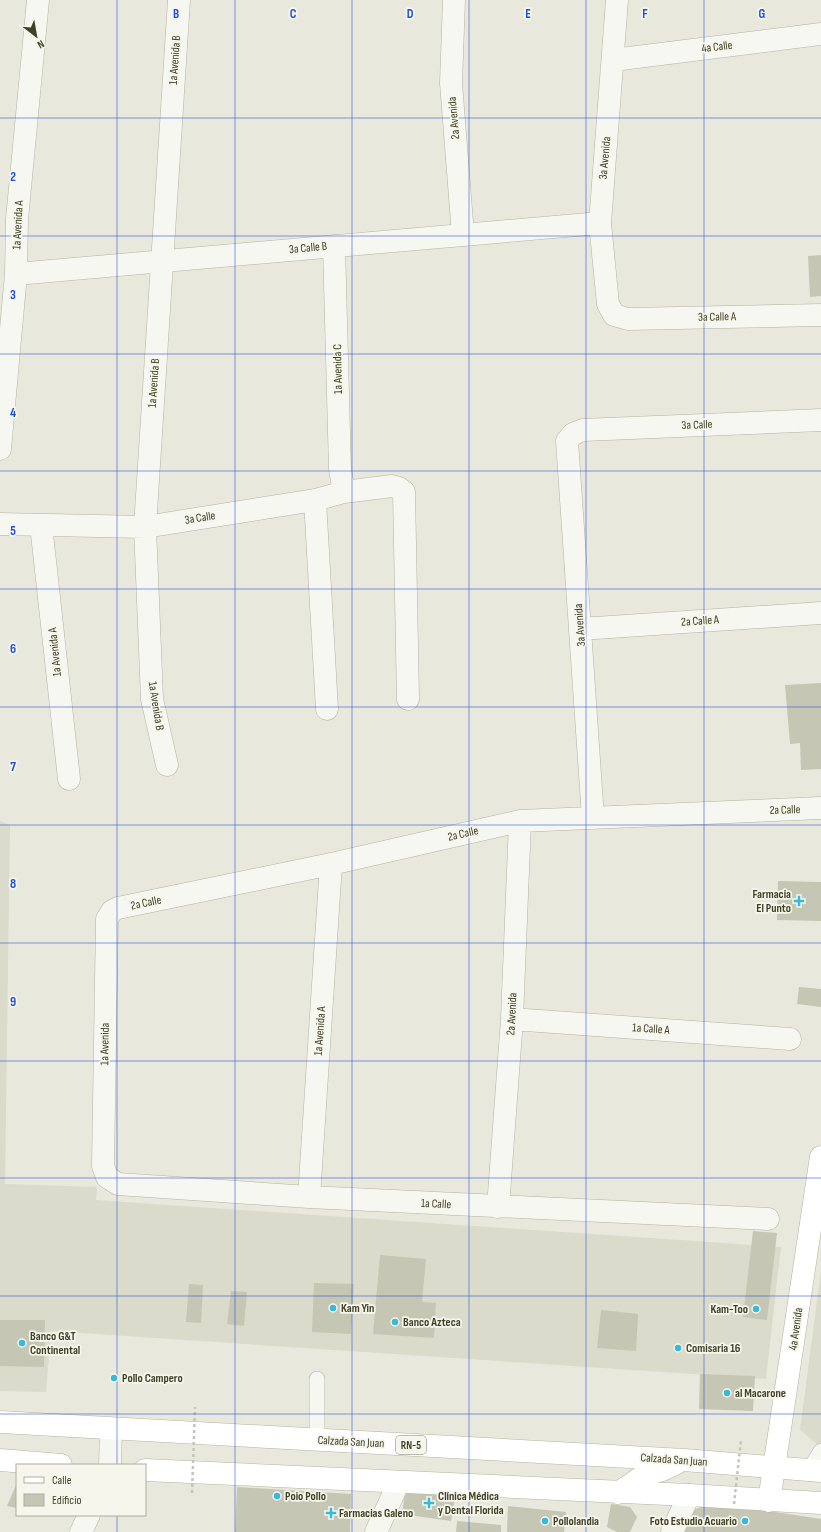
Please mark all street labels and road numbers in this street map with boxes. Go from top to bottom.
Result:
street label: 1a Avenida B [166,35,184,85]
street label: 4a Calle [701,38,734,56]
street label: 2a Avenida [445,96,463,140]
street label: 3a Avenida [596,136,614,180]
street label: 1a Avenida A [9,199,27,250]
street label: 3a Calle B [288,239,328,257]
street label: 3a Calle A [698,309,737,325]
street label: 1a Avenida C [330,344,346,394]
street label: 1a Avenida B [145,358,163,408]
street label: 3a Calle [681,417,713,433]
street label: 3a Calle [183,508,217,528]
street label: 3a Avenida [571,603,589,647]
street label: 2a Calle A [680,612,720,630]
street label: 1a Avenida A [45,626,65,677]
street label: 1a Avenida B [145,680,167,732]
street label: 2a Calle [769,802,801,818]
street label: 2a Calle [446,823,480,845]
street label: 2a Calle [129,892,163,914]
street label: 2a Avenida [503,992,521,1036]
street label: 1a Avenida A [311,1005,329,1056]
street label: 1a Calle A [632,1020,671,1038]
street label: 1a Avenida [97,1022,113,1065]
street label: 1a Calle [420,1196,452,1212]
street label: 4a Avenida [786,1306,806,1351]
street label: Calzada San Juan [317,1433,385,1451]
road number: RN-5 [396,1436,426,1454]
street label: Calzada San Juan [640,1450,708,1470]

